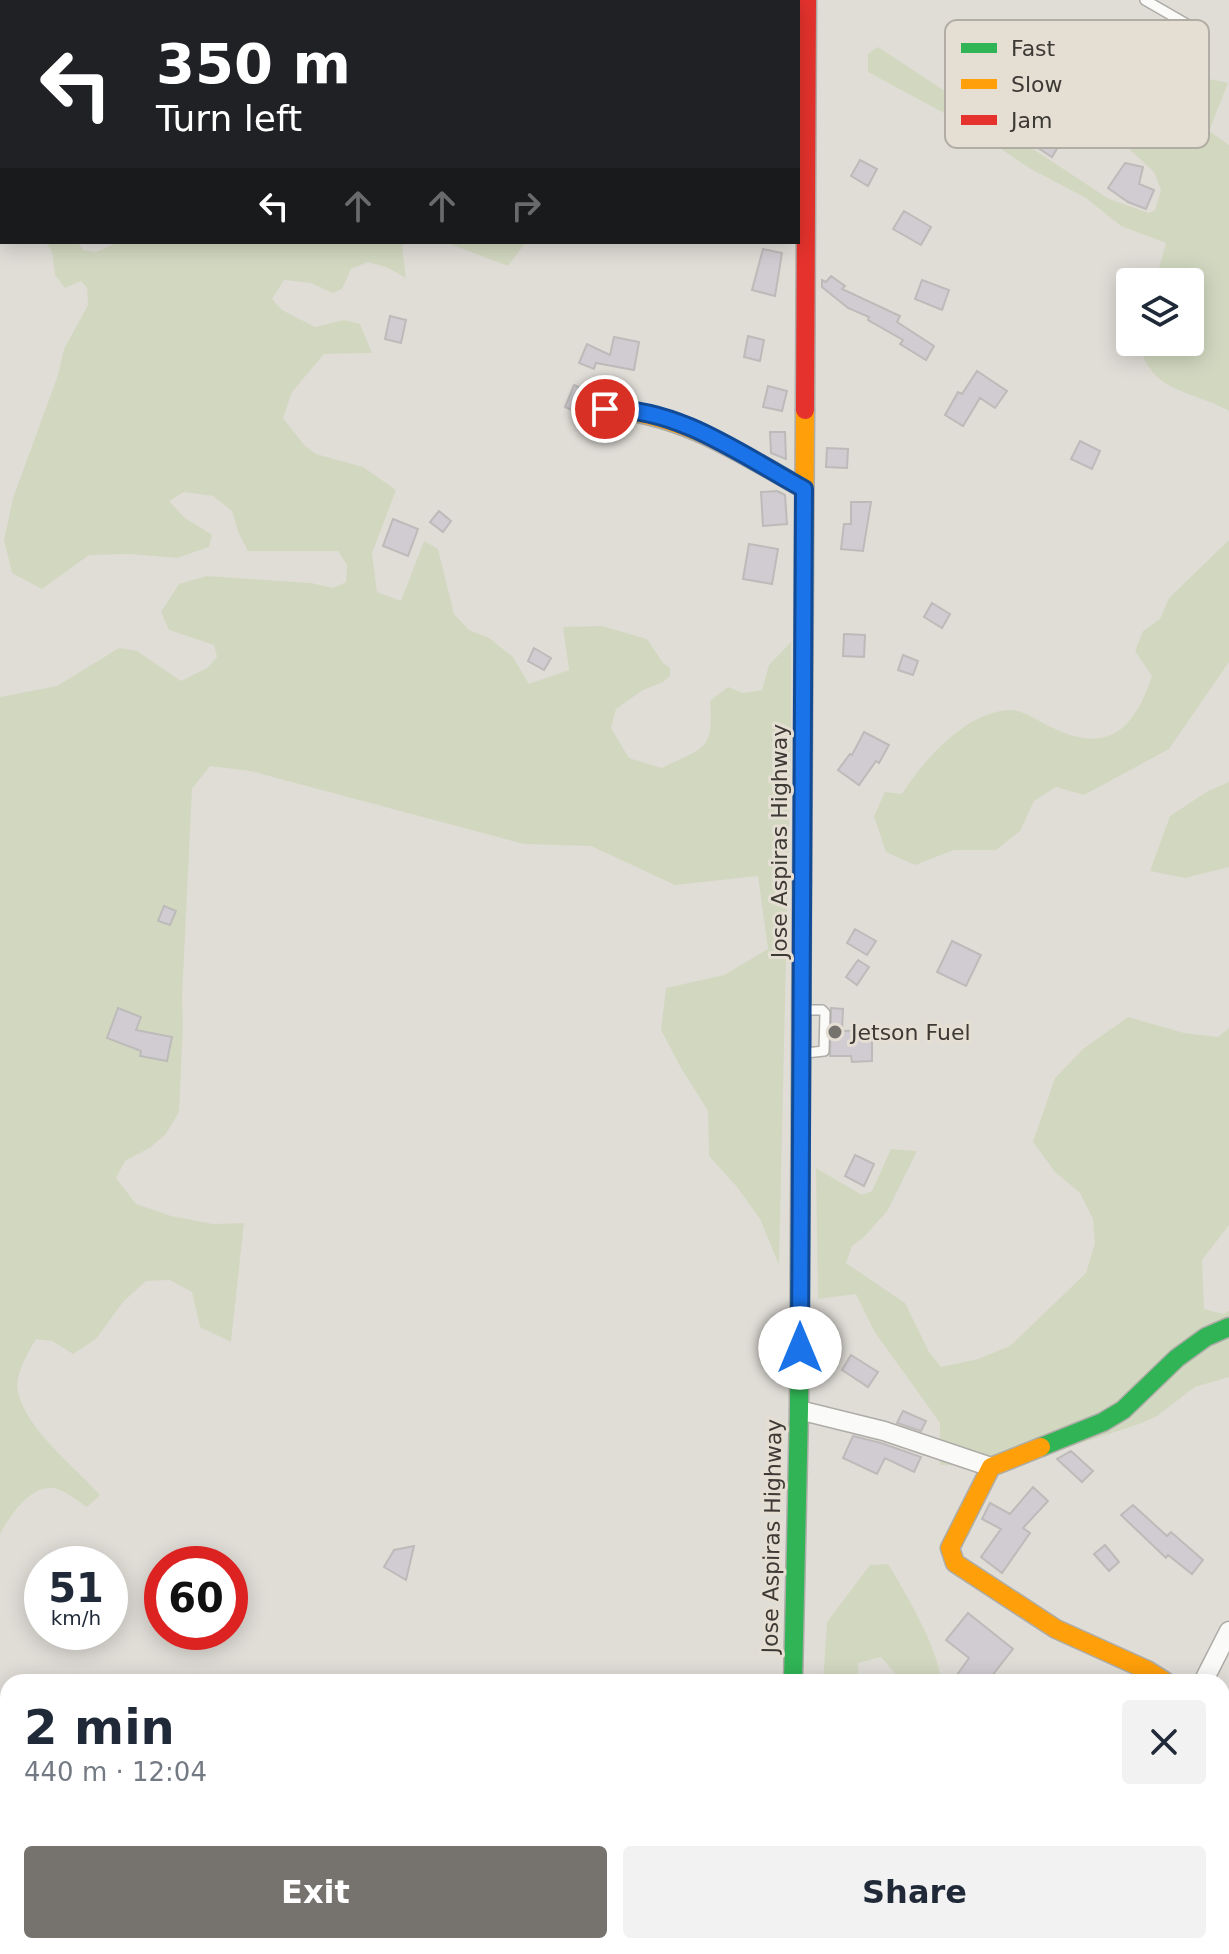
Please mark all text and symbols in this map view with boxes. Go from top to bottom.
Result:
legend [945,20,1209,148]
text: 350 m [156,31,351,96]
icon: left [24,32,128,136]
text: Fast [1011,36,1056,61]
text: Slow [1011,72,1063,97]
text: Turn left [156,98,302,139]
text: Jam [1009,108,1052,133]
icon: left [252,184,296,228]
icon: ahead [336,184,380,228]
icon: ahead [420,184,464,228]
icon: right [504,184,548,228]
map controls [1116,268,1204,356]
button: layers [1116,268,1204,356]
pin [571,375,639,443]
icon: arrive [583,387,627,431]
street label: Jose Aspiras Highway [767,724,792,960]
place label: Jetson Fuel [849,1020,971,1045]
marker: Jetson Fuel [826,1023,844,1041]
position arrow [758,1306,842,1390]
street label: Jose Aspiras Highway [757,1419,787,1655]
speed limit sign: 60 [144,1546,248,1650]
text: 51 [48,1565,104,1611]
text: km/h [51,1606,101,1630]
text: 2 min [24,1699,175,1755]
button: close [1122,1700,1206,1784]
text: 440 m · 12:04 [24,1757,207,1787]
button: Exit [24,1846,607,1938]
button: Share [623,1846,1206,1938]

